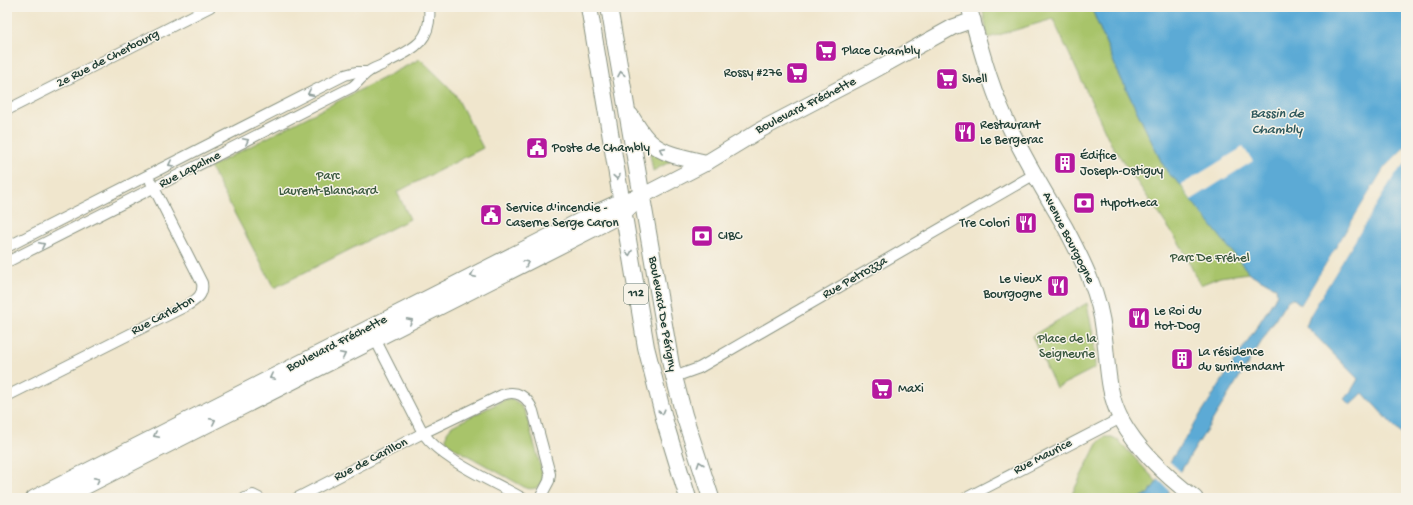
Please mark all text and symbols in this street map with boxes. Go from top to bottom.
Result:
street label: 2e Rue de Cherbourg [54,27,162,91]
supermarket icon: Place Chambly [813,38,839,64]
place label: Place Chambly [841,44,921,59]
supermarket icon: Rossy #276 [784,60,810,86]
place label: Rossy #276 [724,66,782,81]
supermarket icon: Shell [934,66,960,92]
one-way arrow [617,71,626,77]
place label: Shell [962,72,988,87]
street label: Boulevard Fréchette [752,74,859,138]
one-way arrow [307,88,314,96]
water label: Bassin de Chambly [1250,106,1305,139]
place label: Restaurant Le Bergerac [980,118,1043,148]
restaurant icon: Restaurant Le Bergerac [952,119,978,145]
public building icon: Poste de Chambly [524,135,550,161]
one-way arrow [242,138,249,146]
place label: Poste de Chambly [551,141,650,156]
one-way arrow [659,147,666,154]
street label: Rue Lapalme [157,148,224,192]
place label: Édifice Joseph-Ostiguy [1080,148,1164,179]
building icon: Édifice Joseph-Ostiguy [1052,150,1078,176]
one-way arrow [168,159,176,167]
park label: Parc Laurent-Blanchard [279,169,379,199]
one-way arrow [612,174,621,180]
street label: Avenue Bourgogne [1038,190,1098,287]
bank icon: Hypotheca [1071,190,1097,216]
place label: Hypotheca [1100,196,1158,211]
place label: Service d'incendie - Caserne Serge Caron [506,201,619,231]
public building icon: Service d'incendie - Caserne Serge Caron [478,202,504,228]
restaurant icon: Tre Colori [1013,210,1039,236]
place label: Tre Colori [959,216,1010,231]
bank icon: CIBC [689,223,715,249]
place label: CIBC [718,229,743,244]
one-way arrow [38,242,45,250]
one-way arrow [624,249,633,256]
park label: Parc De Fréhel [1169,251,1250,266]
street label: Rue Petrozza [820,253,891,302]
street label: Boulevard De Périgny [644,254,680,373]
one-way arrow [521,260,529,268]
one-way arrow [470,270,478,278]
place label: Le vieux Bourgogne [982,272,1042,302]
restaurant icon: Le vieux Bourgogne [1045,273,1071,299]
road number: 112 [624,284,648,304]
street label: Rue Carleton [129,293,198,339]
place label: Le Roi du Hot-Dog [1154,304,1202,334]
restaurant icon: Le Roi du Hot-Dog [1126,305,1152,331]
street label: Boulevard Fréchette [283,312,390,376]
one-way arrow [405,319,413,326]
park label: Place de la Seigneurie [1037,332,1097,362]
place label: La résidence du surintendant [1198,345,1285,375]
building icon: La résidence du surintendant [1169,346,1195,372]
one-way arrow [339,352,346,360]
one-way arrow [269,372,276,379]
supermarket icon: Maxi [869,376,895,402]
place label: Maxi [898,382,924,397]
one-way arrow [657,408,666,415]
one-way arrow [209,418,216,426]
one-way arrow [153,430,160,438]
street label: Rue de Carillon [332,435,411,485]
street label: Rue Maurice [1011,436,1075,478]
one-way arrow [696,461,704,468]
one-way arrow [93,477,101,485]

